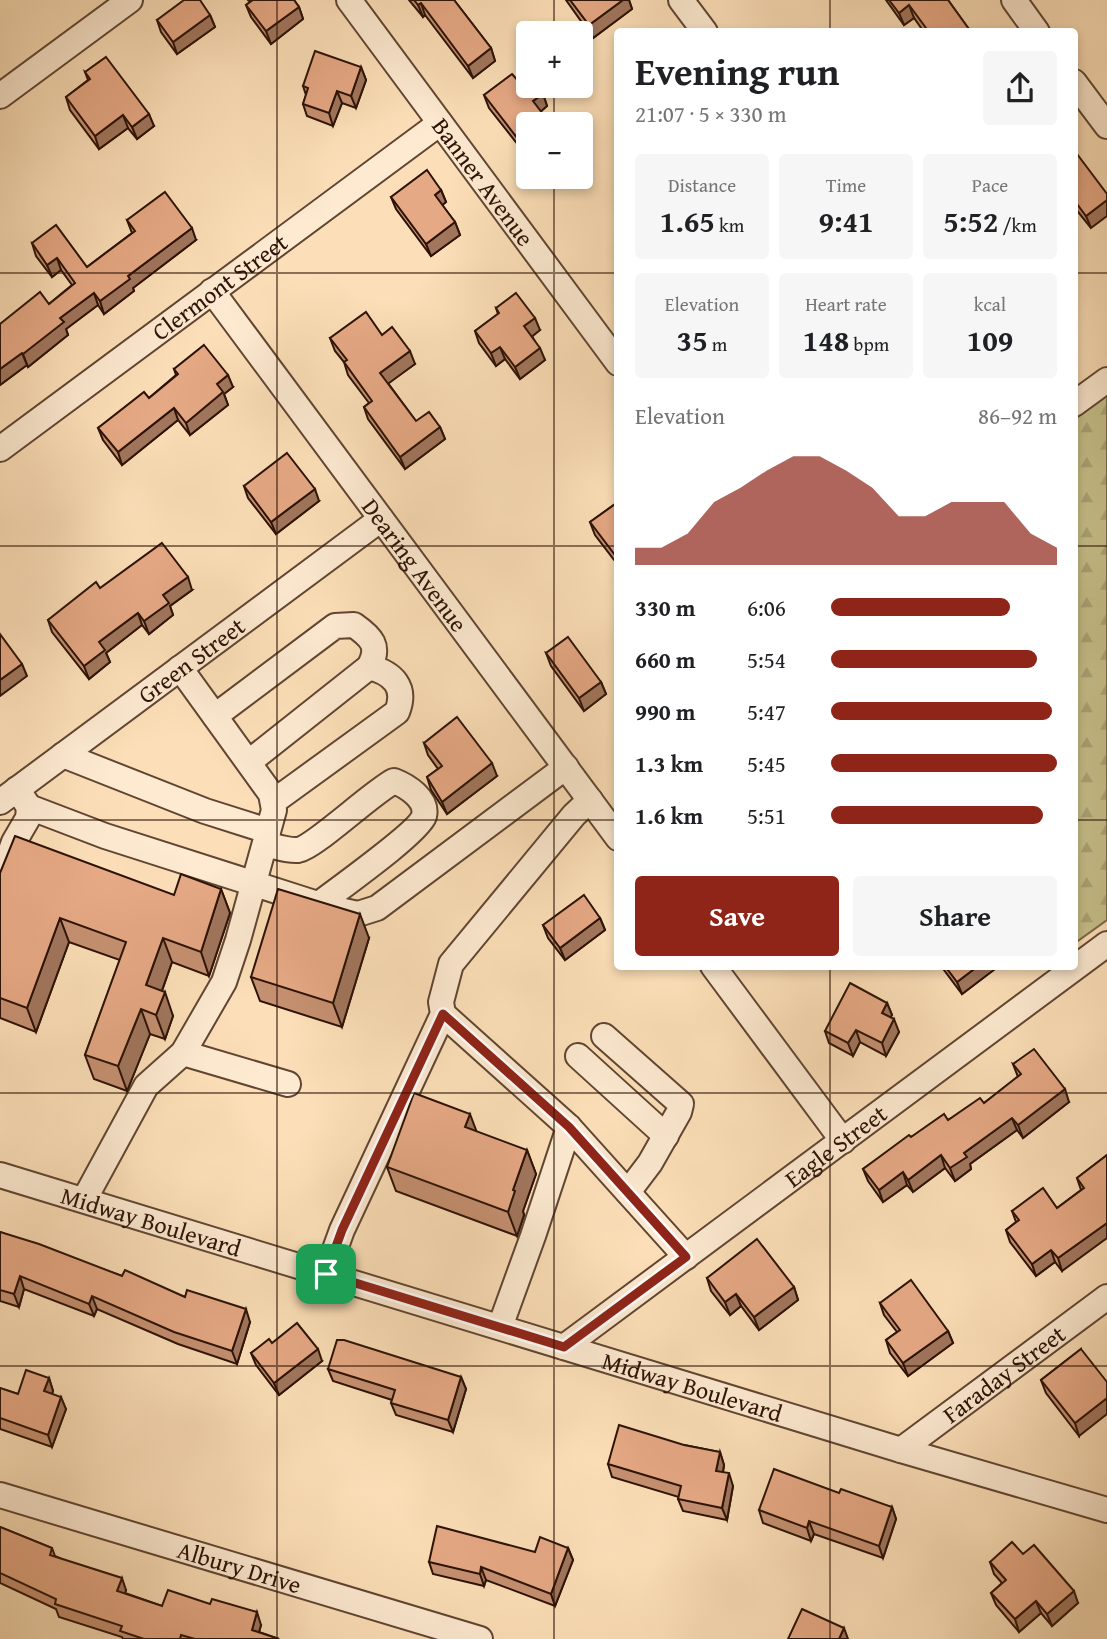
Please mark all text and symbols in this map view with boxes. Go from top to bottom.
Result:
map controls [516,21,593,189]
button: + [516,21,593,98]
text: Evening run [635,43,839,99]
button: share [983,51,1057,125]
text: 21:07 · 5 × 330 m [635,97,787,130]
street label: Banner Avenue [424,110,543,253]
button: − [516,112,593,189]
text: Distance [668,171,736,199]
text: Time [826,171,866,199]
text: Pace [972,171,1008,199]
text: 1.65 [660,199,715,243]
text: 9:41 [818,199,874,243]
text: 5:52 [943,199,998,243]
text: km [715,211,744,239]
text: /km [998,211,1037,239]
street label: Clermont Street [144,224,295,348]
text: Elevation [665,290,739,318]
text: Heart rate [805,290,887,318]
text: kcal [974,290,1006,318]
text: 35 [677,318,708,362]
text: 148 [803,318,849,362]
text: 109 [967,318,1013,362]
text: m [708,330,727,358]
text: bpm [849,330,889,358]
text: Elevation [635,399,725,432]
text: 86–92 m [978,399,1057,432]
street label: Dearing Avenue [354,491,476,639]
text: 330 m [635,591,696,624]
text: 6:06 [747,591,786,624]
street label: Green Street [130,608,252,712]
text: 660 m [635,643,696,676]
text: 5:54 [747,643,786,676]
text: 990 m [635,695,696,728]
text: 5:47 [747,695,786,728]
text: 1.3 km [635,747,703,780]
text: 5:45 [747,747,786,780]
text: 1.6 km [635,799,703,832]
text: 5:51 [747,799,786,832]
button: Save [635,876,839,956]
button: Share [853,876,1057,956]
street label: Eagle Street [777,1096,894,1195]
street label: Midway Boulevard [57,1177,246,1265]
pin [296,1244,356,1304]
icon: arrive [307,1255,345,1293]
street label: Faraday Street [935,1316,1073,1431]
street label: Midway Boulevard [598,1342,787,1430]
street label: Albury Drive [173,1532,306,1602]

